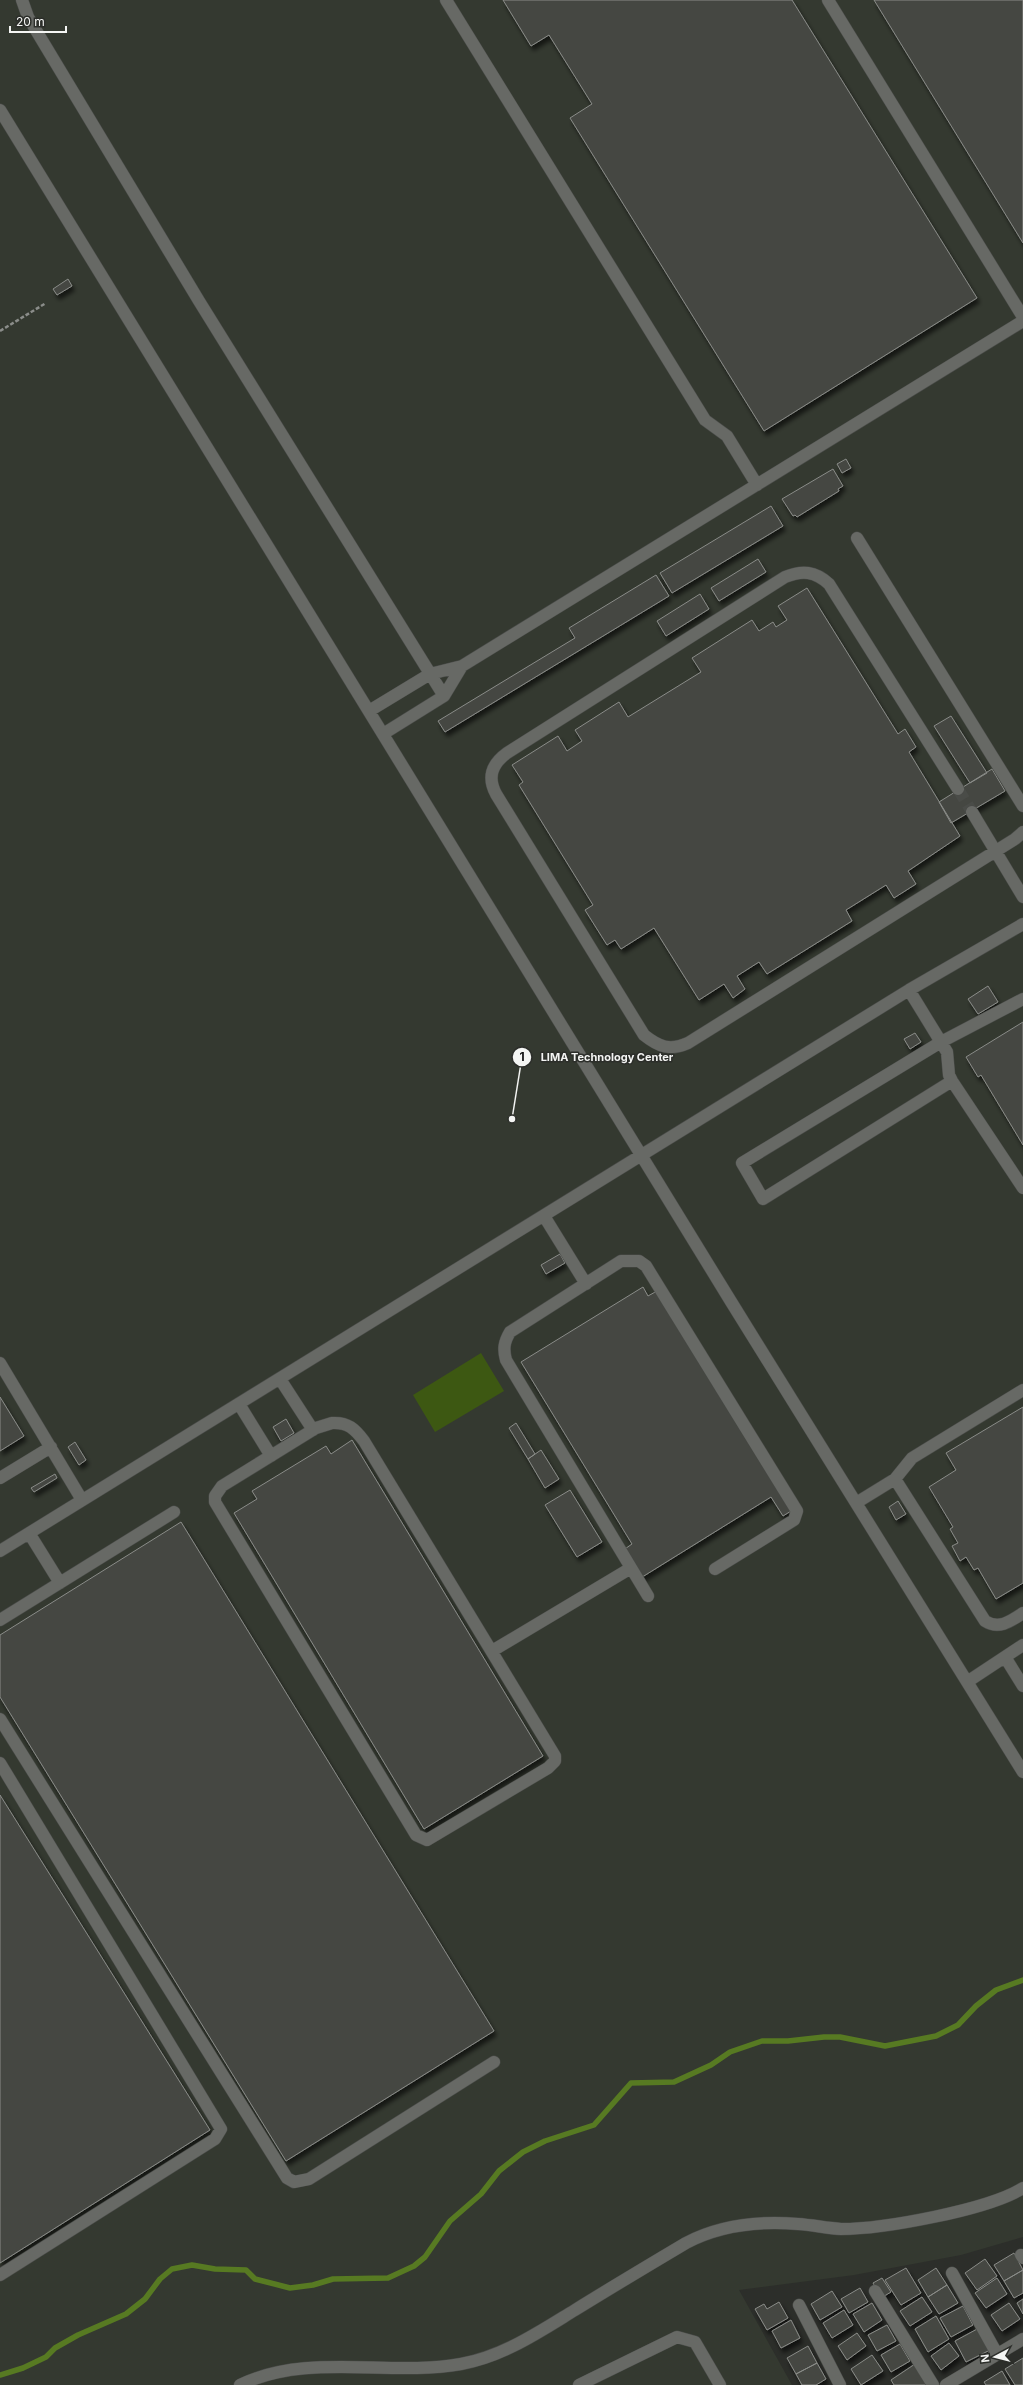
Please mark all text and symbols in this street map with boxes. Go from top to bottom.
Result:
scale bar [10,8,66,34]
text: 20 m [16,14,45,29]
callout: LIMA Technology Center [512,1045,681,1068]
text: 1 [519,1049,525,1064]
text: LIMA Technology Center [541,1050,674,1064]
north arrow [975,2337,1015,2377]
text: N [978,2353,993,2363]

